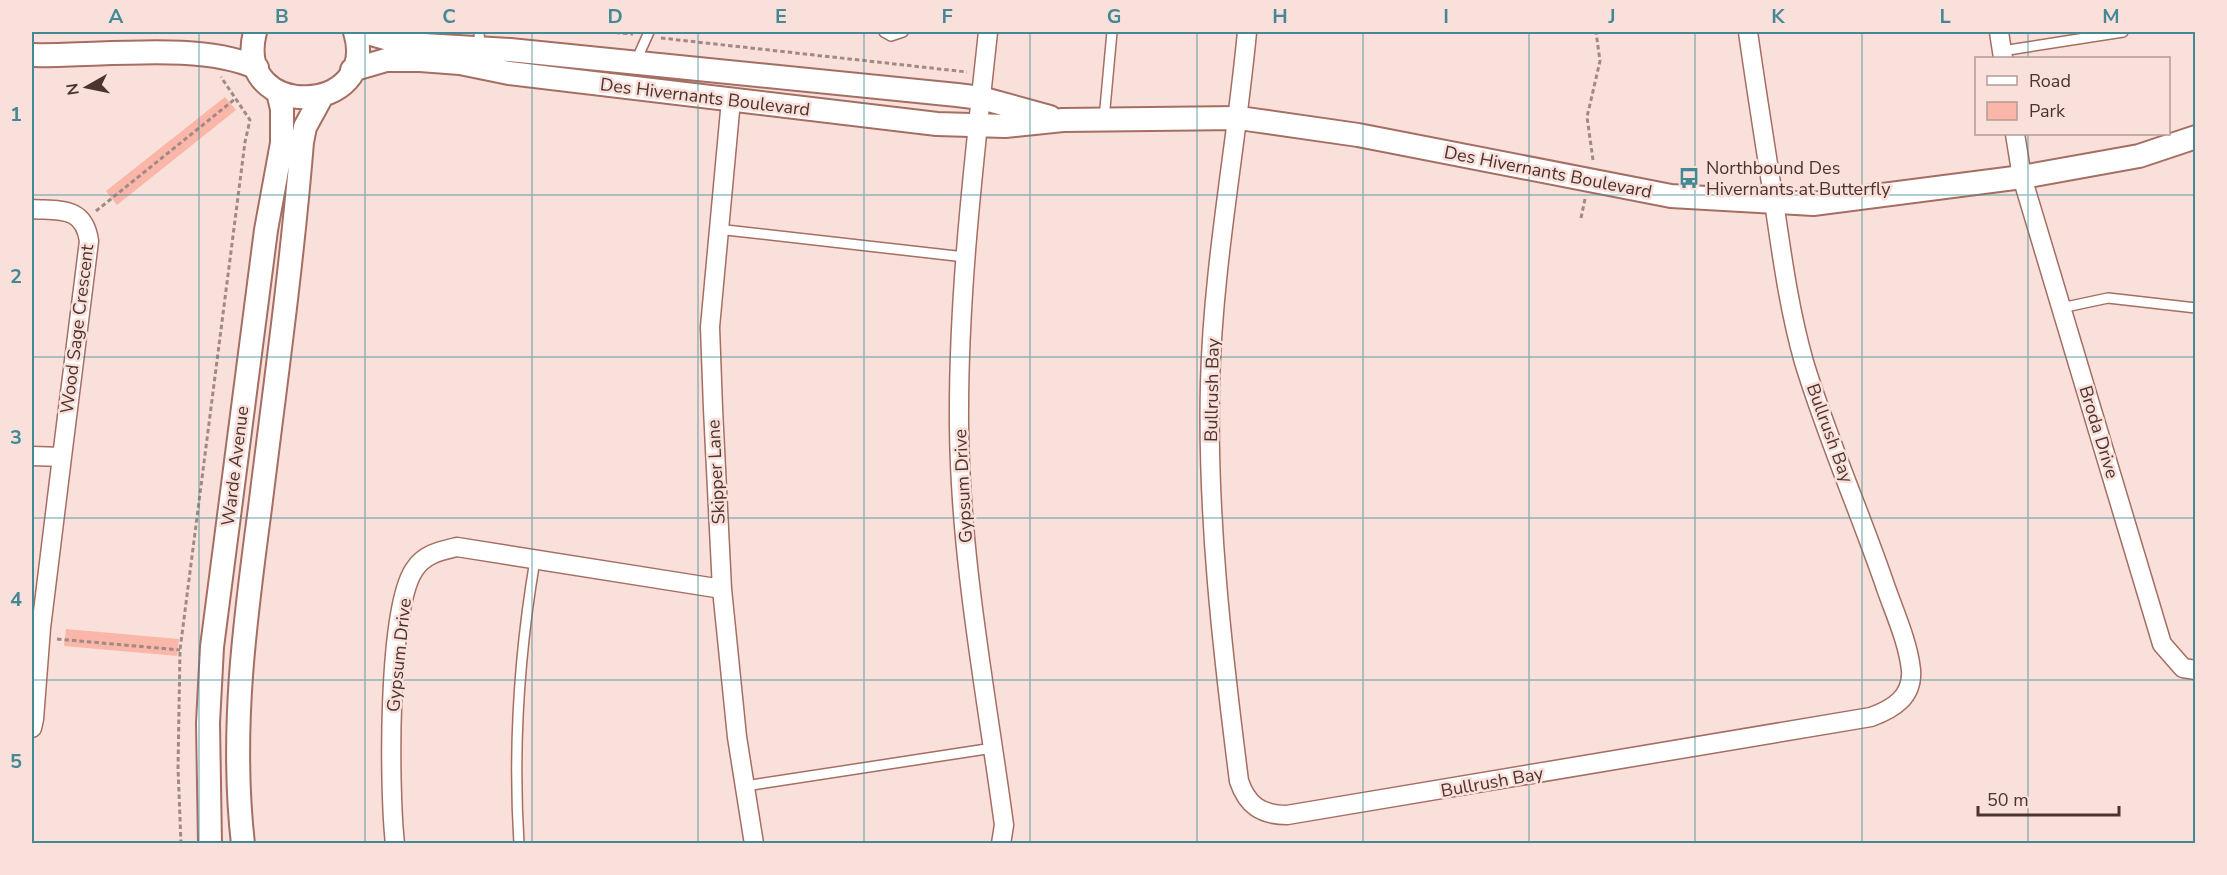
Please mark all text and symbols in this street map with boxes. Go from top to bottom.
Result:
text: A [109,3,124,30]
text: B [275,3,289,30]
text: C [442,3,456,30]
text: D [607,3,623,30]
text: E [775,3,787,30]
text: F [941,3,953,30]
text: G [1107,3,1121,30]
text: H [1272,3,1288,30]
text: I [1443,3,1449,30]
text: J [1607,3,1616,30]
text: K [1771,3,1785,30]
text: L [1939,3,1951,30]
text: M [2102,3,2120,30]
north arrow [57,57,117,117]
legend [1975,57,2170,135]
text: Road [2029,69,2071,93]
street label: Des Hivernants Boulevard [599,72,811,122]
text: N [61,82,85,97]
text: Park [2029,99,2066,123]
text: 1 [10,101,22,128]
street label: Des Hivernants Boulevard [1442,140,1654,204]
place label: Northbound Des Hivernants at Butterfly [1706,156,1891,201]
bus stop icon: Northbound Des Hivernants at Butterfly [1677,166,1701,190]
street label: Wood Sage Crescent [55,242,99,415]
text: 2 [10,263,22,290]
street label: Bullrush Bay [1199,337,1225,442]
street label: Bullrush Bay [1801,380,1859,487]
street label: Broda Drive [2074,383,2124,481]
street label: Warde Avenue [216,405,254,527]
street label: Skipper Lane [701,419,731,525]
text: 3 [10,424,22,451]
street label: Gypsum Drive [948,428,978,544]
text: 4 [10,586,22,613]
street label: Gypsum Drive [381,597,417,713]
text: 5 [10,748,22,775]
street label: Bullrush Bay [1439,761,1546,803]
scale bar [1978,779,2119,817]
text: 50 m [1987,788,2029,812]

